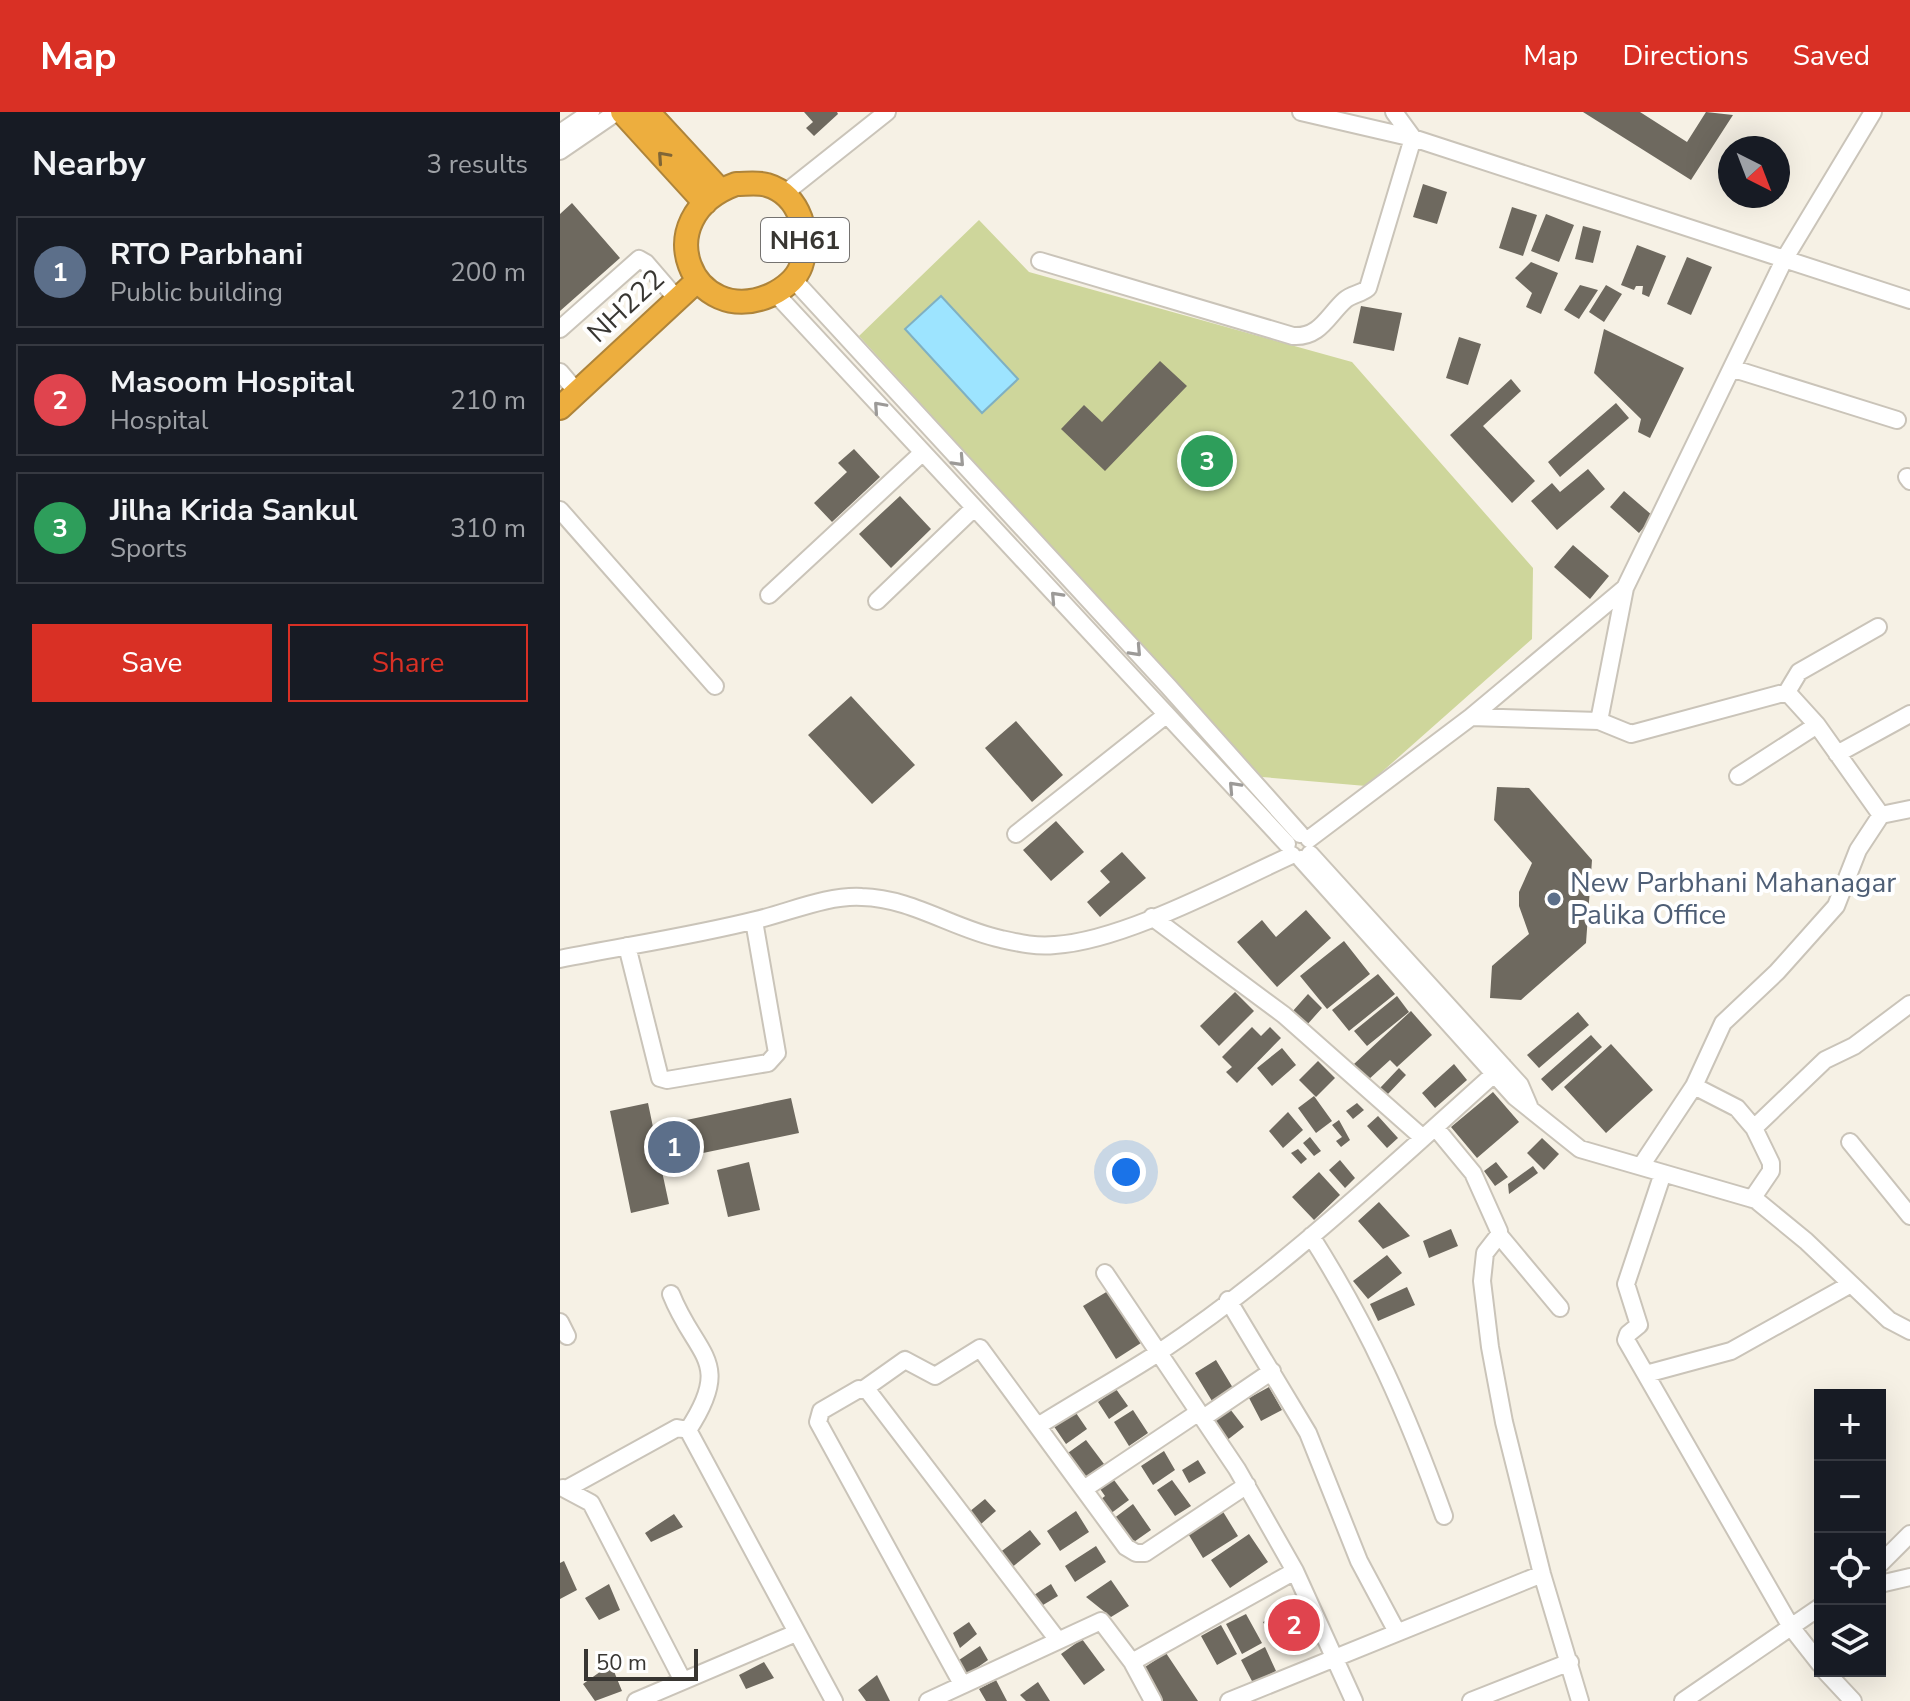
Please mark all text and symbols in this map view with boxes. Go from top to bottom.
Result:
text: Map [40,31,117,82]
text: Map [1523,37,1578,75]
text: Directions [1622,37,1749,75]
text: Saved [1793,37,1870,75]
north arrow [1718,136,1790,208]
text: Nearby [32,141,146,187]
text: 3 results [427,147,528,182]
one-way arrow [659,152,673,167]
road number: NH61 [761,218,849,262]
text: RTO Parbhani [110,234,303,275]
text: 1 [52,255,68,290]
text: 200 m [450,255,526,290]
street label: NH222 [579,261,673,351]
text: Public building [110,275,283,310]
text: Masoom Hospital [110,362,354,403]
text: 2 [52,383,68,418]
text: 210 m [450,383,526,418]
one-way arrow [874,401,888,416]
text: Hospital [110,403,209,438]
pin: 3 [1181,431,1233,491]
one-way arrow [949,451,963,466]
text: Jilha Krida Sankul [110,490,358,531]
text: 3 [52,511,68,546]
text: 310 m [450,511,526,546]
text: Sports [110,531,187,566]
one-way arrow [1050,592,1065,606]
button: Save [32,624,272,702]
button: Share [288,624,528,702]
one-way arrow [1126,642,1140,657]
one-way arrow [1228,782,1243,796]
place label: New Parbhani Mahanagar Palika Office [1570,864,1896,934]
marker: New Parbhani Mahanagar Palika Office [1545,890,1563,908]
pin: 1 [648,1117,700,1177]
your location [1106,1152,1146,1192]
map controls [1814,1389,1886,1677]
button: + [1814,1389,1886,1461]
button: − [1814,1461,1886,1533]
button: locate [1814,1533,1886,1605]
pin: 2 [1268,1595,1320,1655]
button: layers [1814,1605,1886,1677]
scale bar [584,1645,698,1681]
text: 50 m [596,1648,647,1678]

